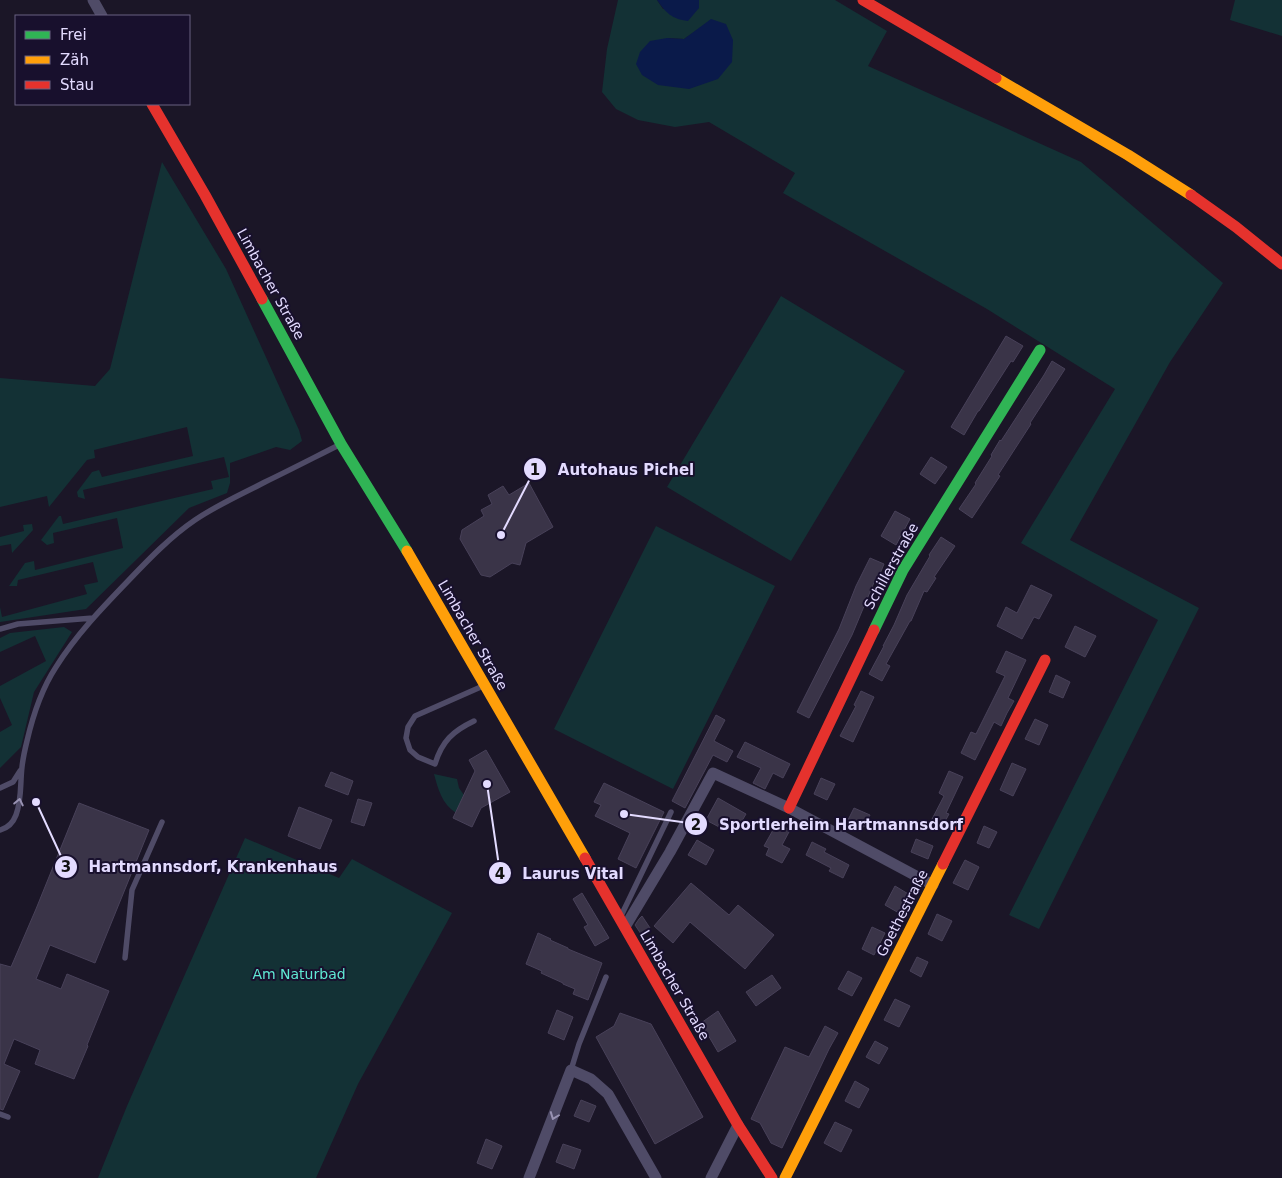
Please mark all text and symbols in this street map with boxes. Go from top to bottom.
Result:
legend [15,15,190,105]
text: Frei [60,26,87,44]
text: Zäh [60,51,89,69]
text: Stau [60,76,94,94]
street label: Limbacher Straße [234,226,308,342]
callout: Autohaus Pichel [522,454,704,484]
text: 1 [530,461,540,479]
text: Autohaus Pichel [558,461,694,479]
street label: Schillerstraße [861,520,921,612]
street label: Limbacher Straße [435,577,511,693]
one-way arrow [13,798,24,807]
callout: Sportlerheim Hartmannsdorf [684,809,973,839]
text: 2 [691,816,701,834]
text: Sportlerheim Hartmannsdorf [719,816,964,834]
callout: Hartmannsdorf, Krankenhaus [53,852,347,882]
text: 3 [61,858,71,876]
text: Hartmannsdorf, Krankenhaus [88,858,338,876]
callout: Laurus Vital [487,858,634,888]
text: 4 [495,865,505,883]
text: Laurus Vital [522,865,624,883]
street label: Goethestraße [873,867,931,959]
street label: Limbacher Straße [637,927,713,1043]
park label: Am Naturbad [252,966,346,982]
one-way arrow [550,1111,560,1120]

